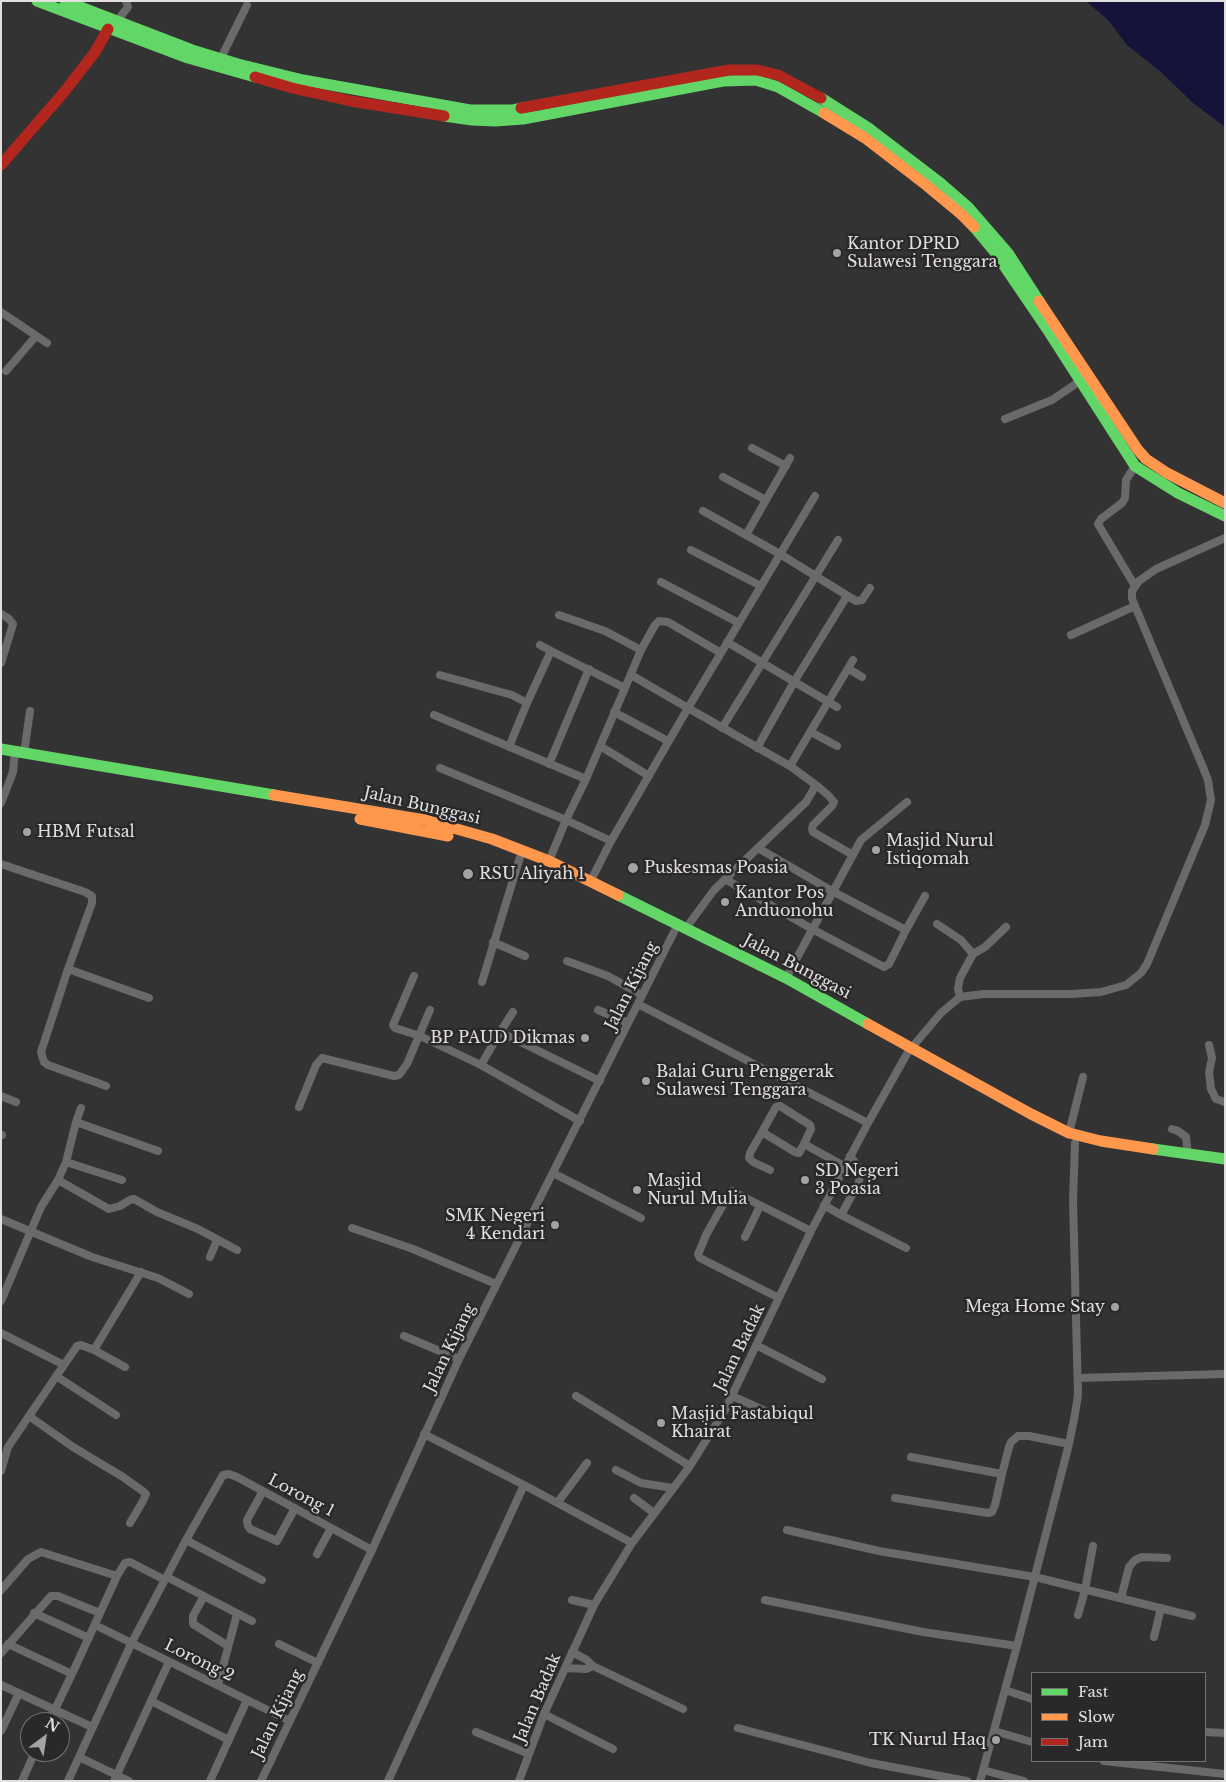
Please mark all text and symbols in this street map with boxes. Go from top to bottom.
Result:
place label: Kantor DPRD Sulawesi Tenggara [847,234,997,272]
marker: Kantor DPRD Sulawesi Tenggara [831,247,843,259]
street label: Jalan Bunggasi [362,783,482,829]
place label: HBM Futsal [37,822,135,842]
marker: HBM Futsal [21,826,33,838]
place label: Masjid Nurul Istiqomah [886,831,994,869]
marker: Masjid Nurul Istiqomah [870,844,882,856]
place label: Puskesmas Poasia [644,858,788,878]
marker: Puskesmas Poasia [626,861,640,875]
place label: RSU Aliyah 1 [479,864,585,884]
marker: RSU Aliyah 1 [461,867,475,881]
place label: Kantor Pos Anduonohu [735,883,834,921]
marker: Kantor Pos Anduonohu [719,896,731,908]
street label: Jalan Bunggasi [740,931,854,1003]
street label: Jalan Kijang [602,939,662,1033]
place label: BP PAUD Dikmas [430,1028,575,1048]
marker: BP PAUD Dikmas [579,1032,591,1044]
place label: Balai Guru Penggerak Sulawesi Tenggara [656,1062,834,1100]
marker: Balai Guru Penggerak Sulawesi Tenggara [640,1075,652,1087]
place label: SD Negeri 3 Poasia [815,1161,899,1199]
place label: Masjid Nurul Mulia [647,1171,747,1209]
marker: SD Negeri 3 Poasia [799,1174,811,1186]
marker: Masjid Nurul Mulia [631,1184,643,1196]
place label: SMK Negeri 4 Kendari [445,1206,545,1244]
marker: SMK Negeri 4 Kendari [549,1219,561,1231]
place label: Mega Home Stay [965,1297,1105,1317]
street label: Jalan Kijang [420,1300,480,1396]
street label: Jalan Badak [711,1301,769,1395]
marker: Mega Home Stay [1109,1301,1121,1313]
place label: Masjid Fastabiqul Khairat [671,1404,814,1442]
marker: Masjid Fastabiqul Khairat [655,1417,667,1429]
street label: Lorong 1 [265,1471,337,1521]
street label: Lorong 2 [161,1636,237,1686]
street label: Jalan Badak [511,1651,565,1745]
street label: Jalan Kijang [248,1666,308,1762]
legend [1031,1672,1206,1762]
text: Fast [1078,1682,1108,1701]
text: Slow [1078,1707,1115,1726]
north arrow [20,1712,70,1762]
text: N [42,1714,62,1736]
place label: TK Nurul Haq [869,1730,986,1750]
text: Jam [1078,1732,1108,1751]
marker: TK Nurul Haq [990,1734,1002,1746]

